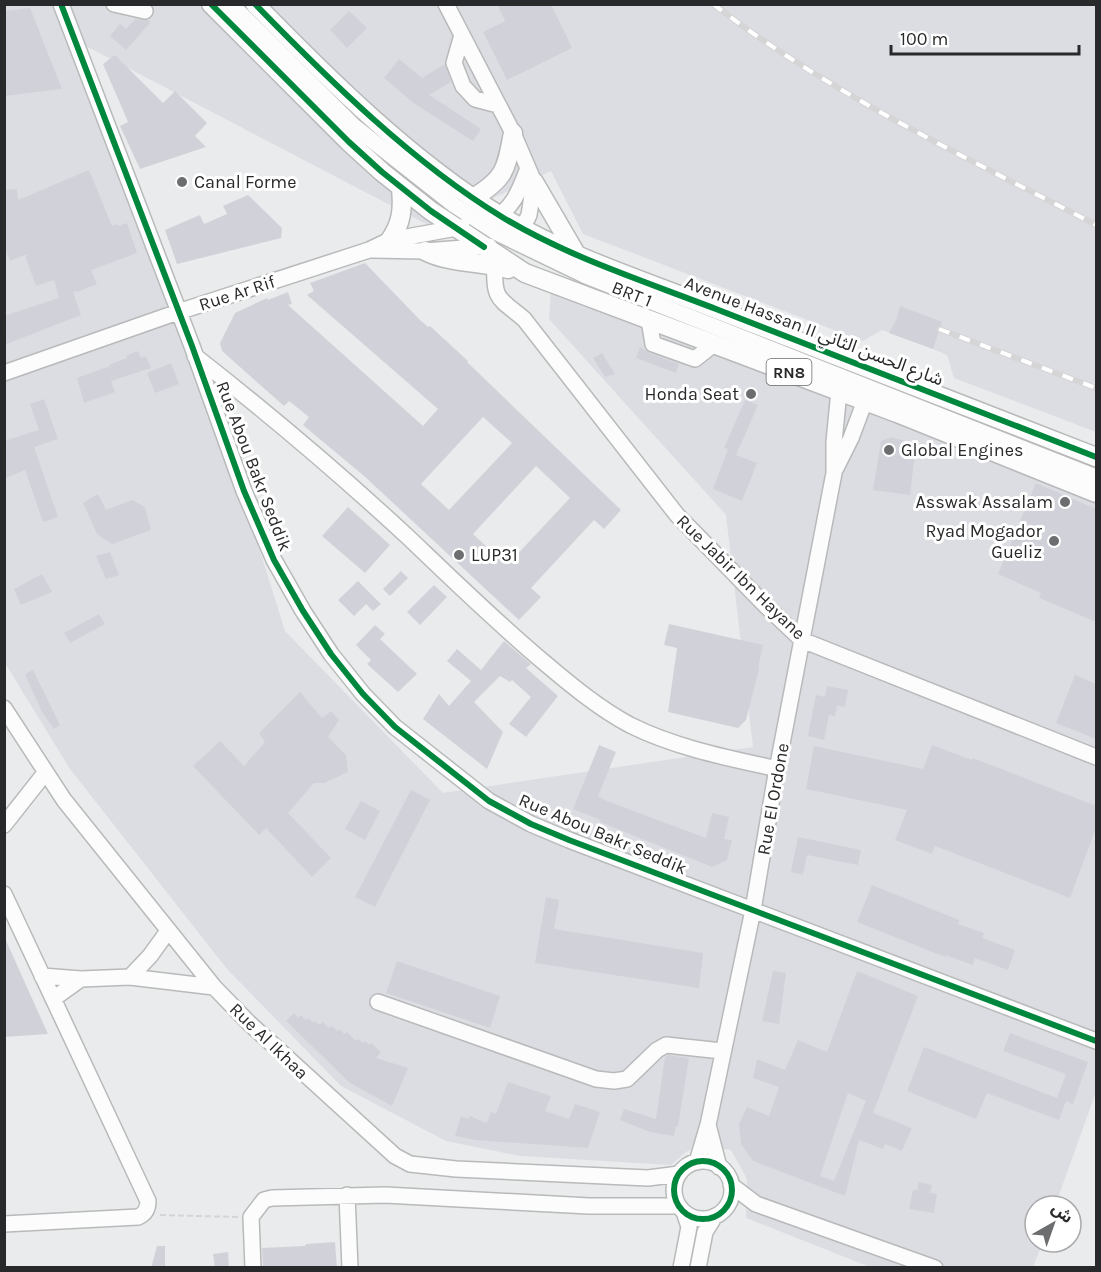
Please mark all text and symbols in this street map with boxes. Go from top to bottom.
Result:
scale bar [891,18,1078,56]
text: 100 m [900,28,948,50]
place label: Canal Forme [194,171,296,193]
marker: Canal Forme [175,175,189,189]
street label: Rue Ar Rif [196,270,279,316]
street label: Avenue Hassan II شارع الحسن الثاني [680,271,946,393]
street label: BRT 1 [609,276,655,312]
road number: RN8 [766,359,812,385]
street label: Rue Abou Bakr Seddik [211,378,297,554]
place label: Honda Seat [645,383,739,405]
marker: Honda Seat [744,387,758,401]
place label: Global Engines [901,439,1023,461]
marker: Global Engines [882,443,896,457]
place label: Asswak Assalam [915,491,1053,513]
marker: Asswak Assalam [1058,495,1072,509]
street label: Rue Jabir Ibn Hayane [672,510,810,644]
place label: Ryad Mogador Gueliz [926,520,1042,563]
marker: Ryad Mogador Gueliz [1047,534,1061,548]
place label: LUP31 [471,544,518,566]
marker: LUP31 [452,548,466,562]
street label: Rue El Ordone [752,741,794,857]
street label: Rue Abou Bakr Seddik [516,789,690,879]
street label: Rue Al Ikhaa [225,998,313,1084]
north arrow [1023,1194,1083,1254]
text: ش [1048,1199,1077,1227]

